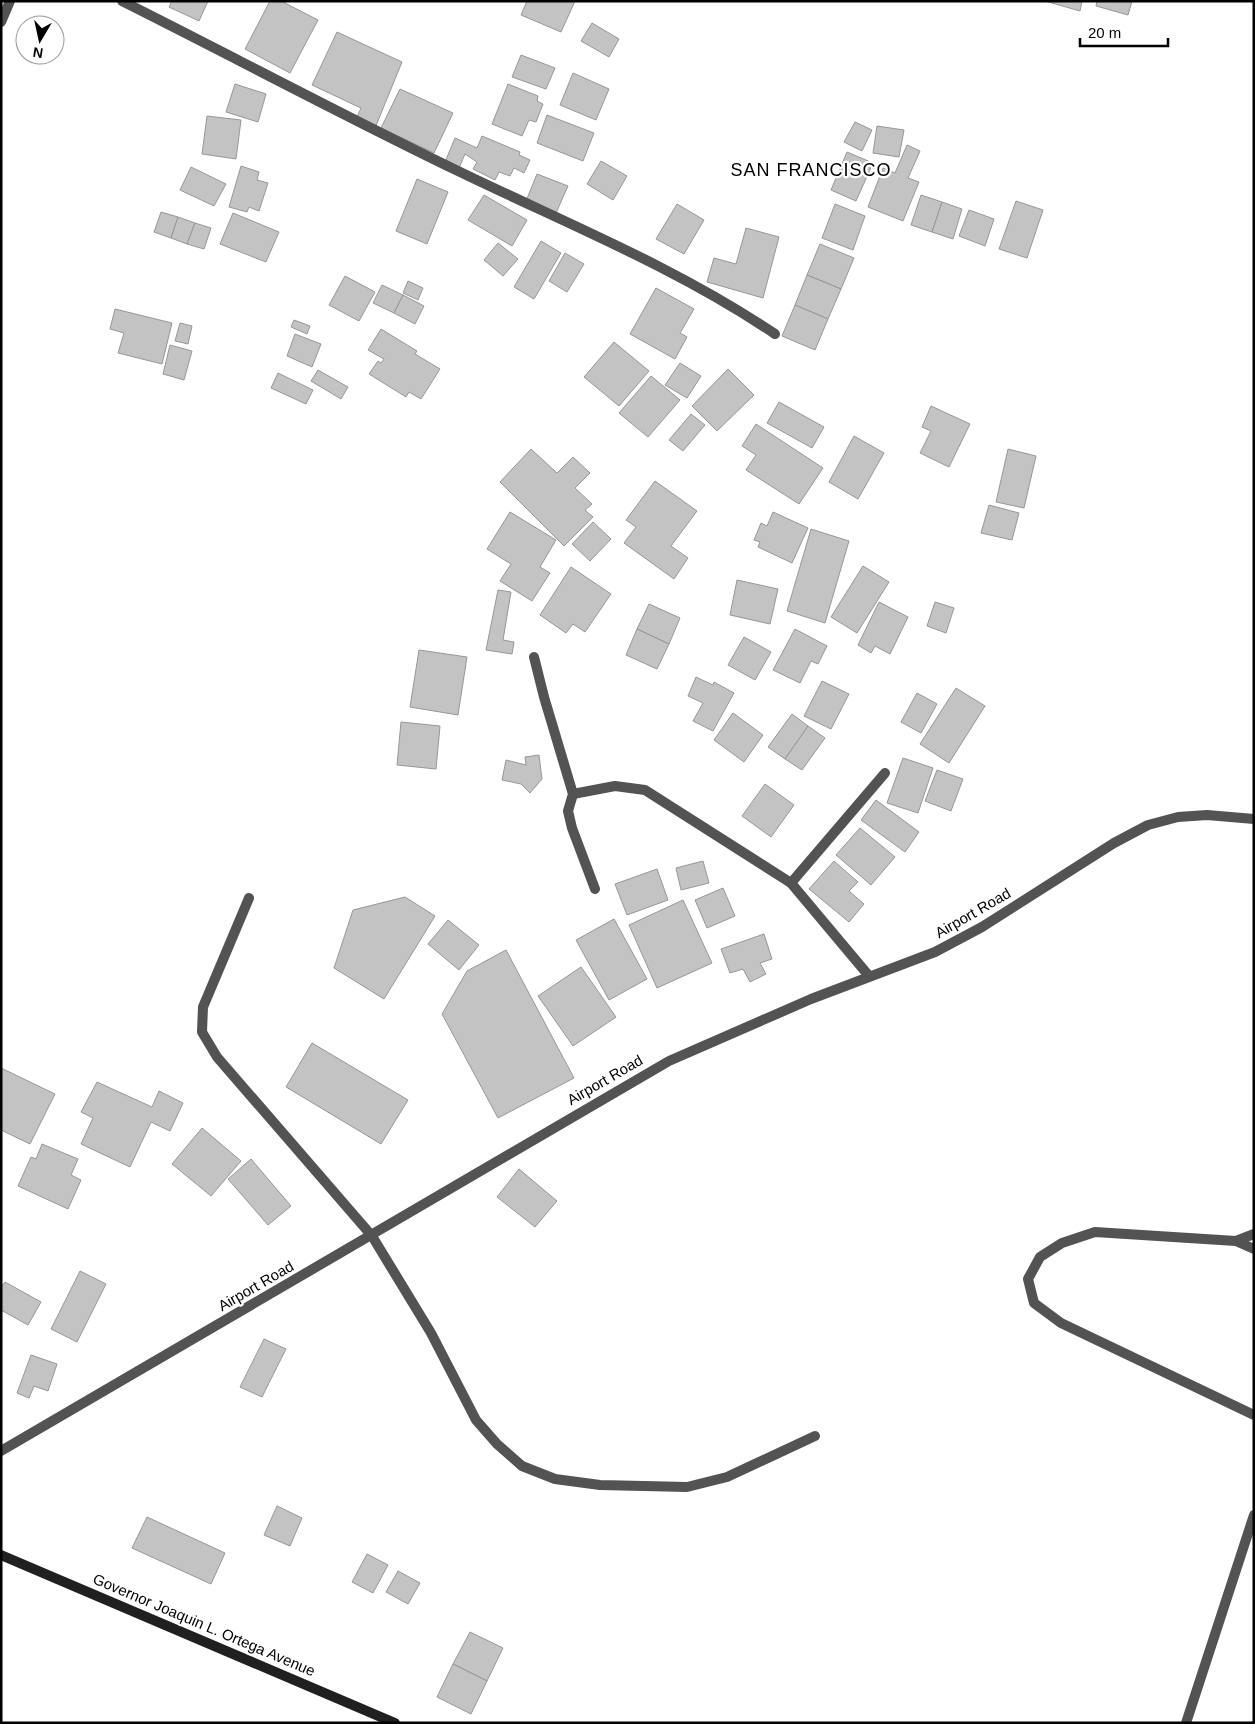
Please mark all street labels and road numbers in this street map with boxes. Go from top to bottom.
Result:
street label: Airport Road [932,884,1013,941]
street label: Airport Road [564,1051,645,1108]
street label: Airport Road [215,1257,296,1314]
street label: Governor Joaquin L. Ortega Avenue [90,1570,318,1679]

